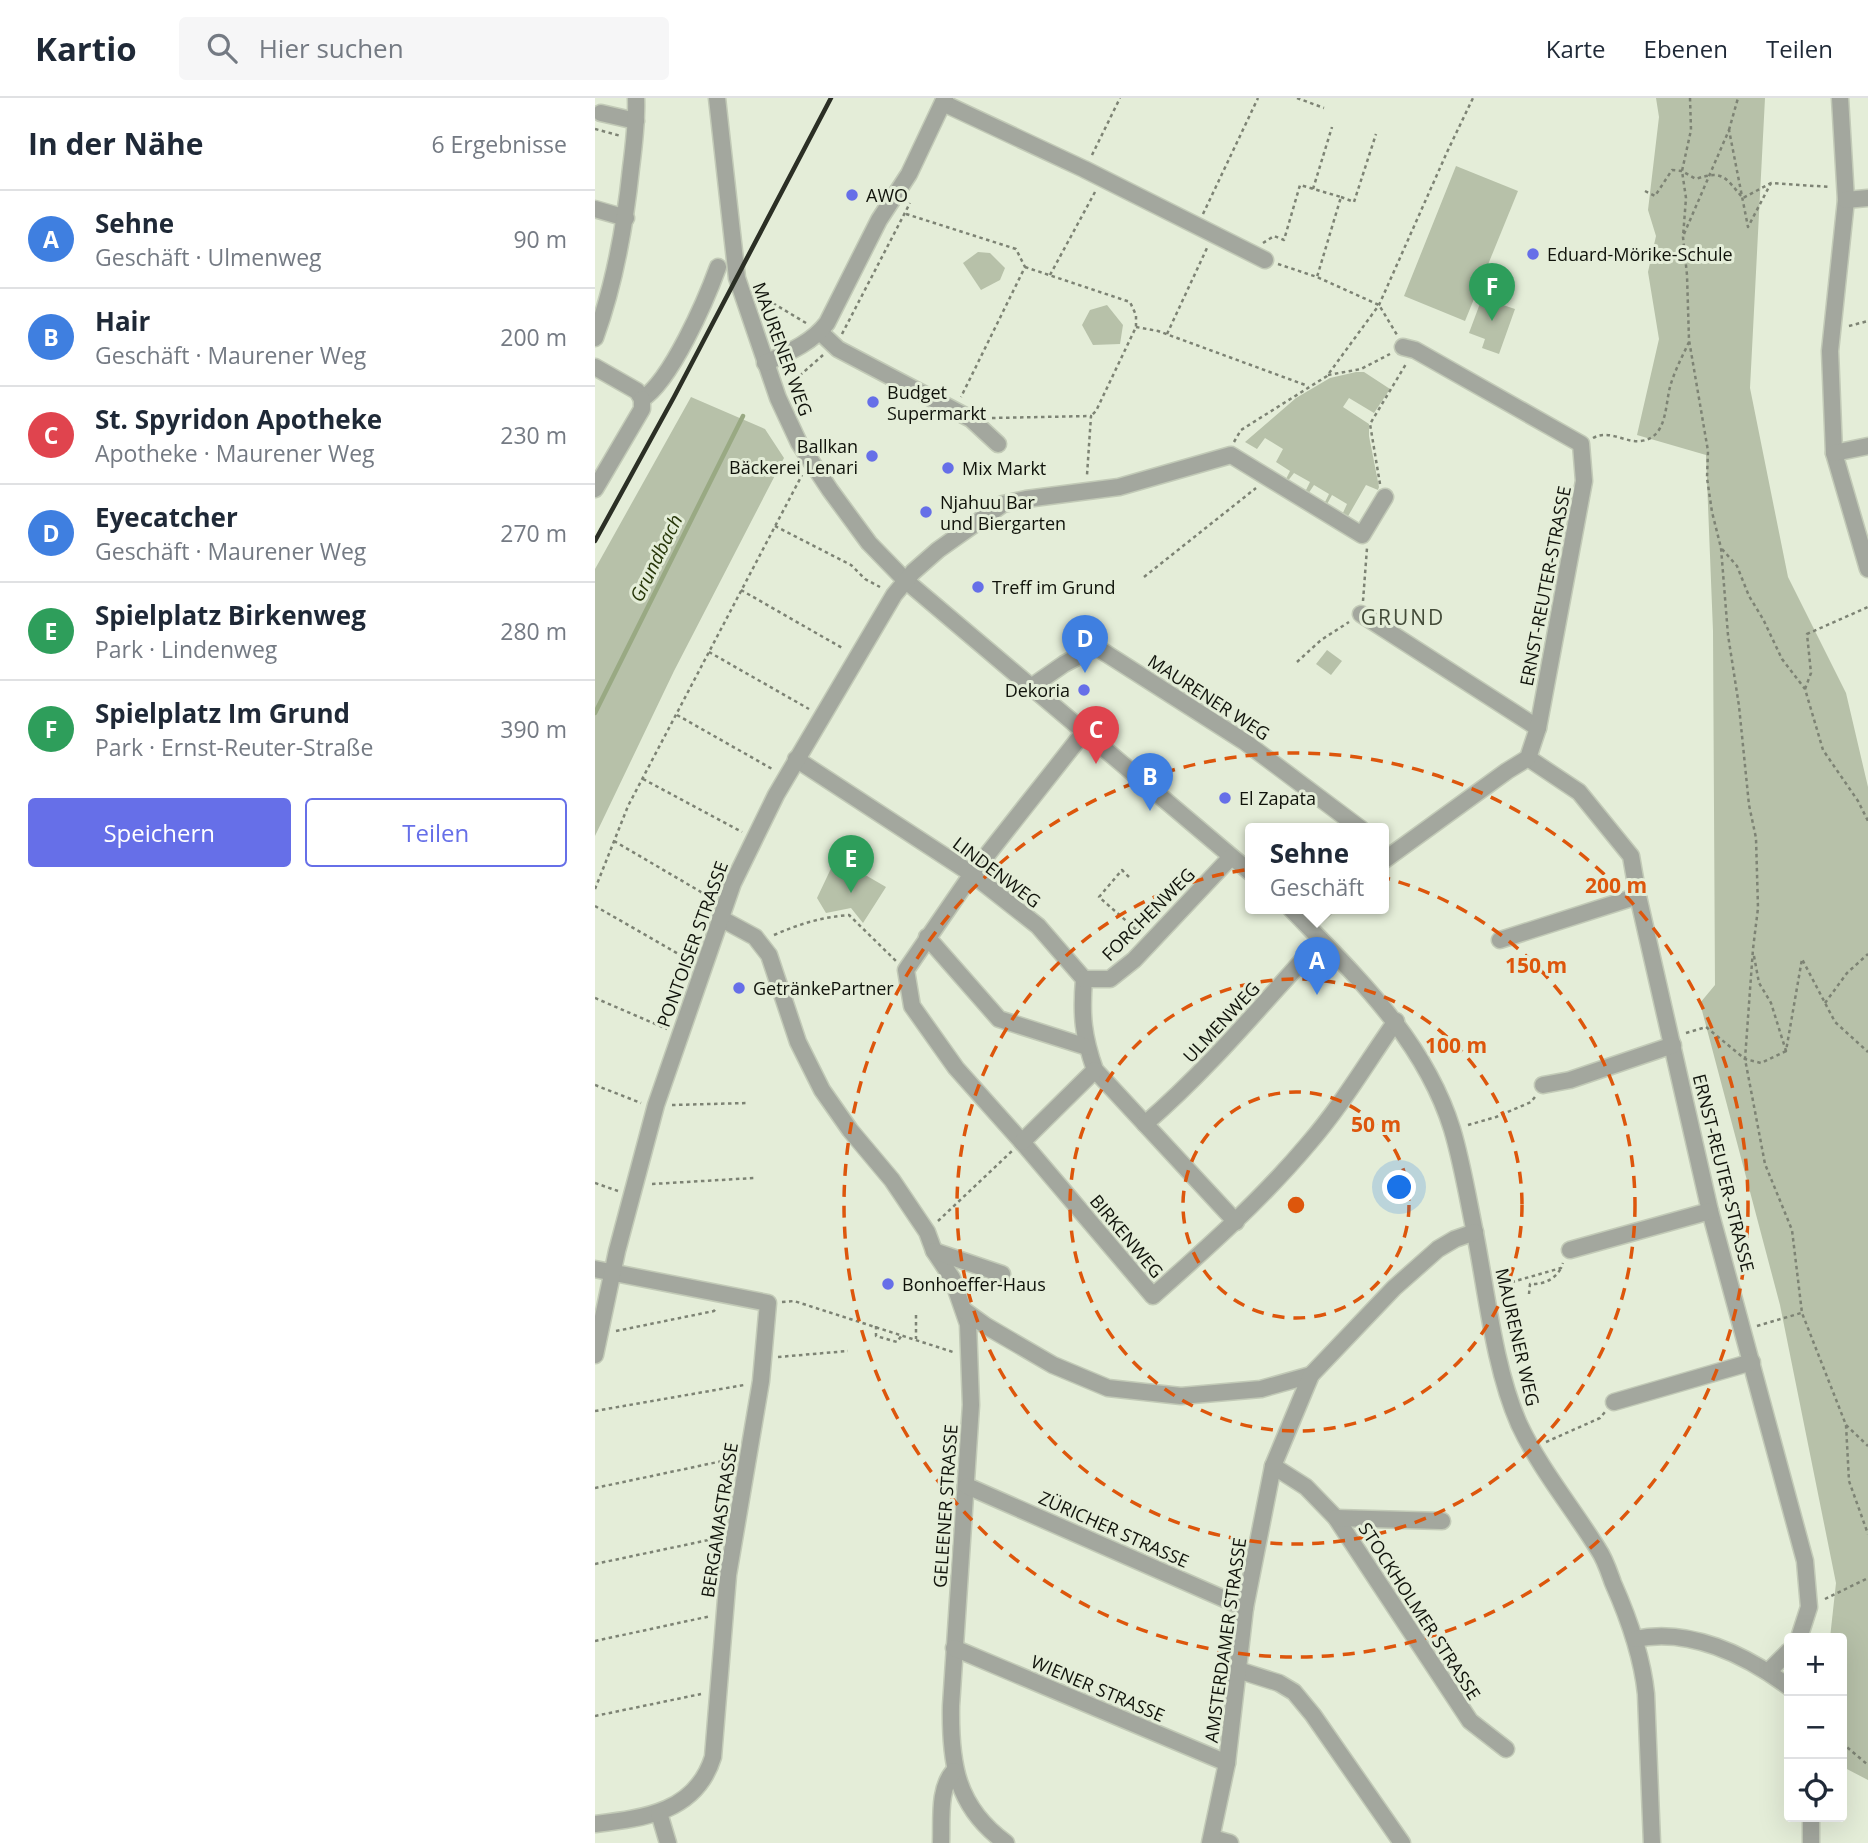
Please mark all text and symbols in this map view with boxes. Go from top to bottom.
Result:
search box [179,17,669,80]
text: Kartio [35,26,137,71]
icon: search [203,29,241,67]
text: Hier suchen [259,30,404,66]
text: Karte [1546,32,1606,65]
text: Ebenen [1644,32,1728,65]
text: Teilen [1766,32,1833,65]
text: In der Nähe [28,123,204,164]
text: 6 Ergebnisse [431,128,567,160]
place label: AWO [866,183,908,207]
marker: AWO [844,187,860,203]
text: Sehne [95,205,174,241]
text: A [43,223,59,255]
text: 90 m [513,223,567,255]
text: Geschäft · Ulmenweg [95,241,322,273]
place label: Eduard-Mörike-Schule [1547,242,1733,266]
marker: Eduard-Mörike-Schule [1525,246,1541,262]
pin: F [1469,263,1515,321]
street label: MAURENER WEG [748,279,818,419]
text: Hair [95,303,150,339]
text: B [43,321,59,353]
text: 200 m [500,321,567,353]
text: Geschäft · Maurener Weg [95,339,366,371]
place label: Budget Supermarkt [887,380,986,425]
marker: Budget Supermarkt [865,394,881,410]
text: St. Spyridon Apotheke [95,401,382,437]
text: C [44,419,58,451]
text: 230 m [500,419,567,451]
place label: Ballkan Bäckerei Lenari [729,434,858,479]
text: Apotheke · Maurener Weg [95,437,375,469]
marker: Ballkan Bäckerei Lenari [864,448,880,464]
place label: Mix Markt [962,456,1046,480]
marker: Mix Markt [940,460,956,476]
street label: ERNST-REUTER-STRASSE [1514,484,1576,688]
place label: Njahuu Bar und Biergarten [940,490,1066,535]
text: Eyecatcher [95,499,238,535]
marker: Njahuu Bar und Biergarten [918,504,934,520]
water label: Grundbach [624,510,688,606]
text: D [42,517,60,549]
text: 270 m [500,517,567,549]
text: Geschäft · Maurener Weg [95,535,366,567]
place label: Treff im Grund [992,575,1116,599]
marker: Treff im Grund [970,579,986,595]
text: Spielplatz Birkenweg [95,597,366,633]
district label: GRUND [1361,603,1445,631]
text: E [45,615,57,647]
text: 280 m [500,615,567,647]
pin: D [1062,615,1108,673]
text: Park · Lindenweg [95,633,277,665]
street label: MAURENER WEG [1143,649,1275,745]
place label: Dekoria [1005,678,1070,702]
marker: Dekoria [1076,682,1092,698]
text: Spielplatz Im Grund [95,695,350,731]
pin: C [1073,706,1119,764]
text: F [45,713,57,745]
text: 390 m [500,713,567,745]
text: Park · Ernst-Reuter-Straße [95,731,373,763]
pin: B [1127,753,1173,811]
place label: El Zapata [1239,786,1316,810]
marker: El Zapata [1217,790,1233,806]
button: Speichern [28,798,291,867]
button: Teilen [305,798,567,867]
popup [1245,823,1389,914]
street label: LINDENWEG [948,831,1046,913]
pin: E [828,835,874,893]
text: Sehne [1270,835,1349,871]
street label: PONTOISER STRASSE [651,858,733,1030]
street label: FORCHENWEG [1096,862,1200,966]
text: Geschäft [1270,871,1364,903]
text: 200 m [1585,871,1647,899]
pin: A [1294,937,1340,995]
text: 150 m [1505,951,1567,979]
place label: GetränkePartner [753,976,894,1000]
street label: ULMENWEG [1177,977,1265,1067]
marker: GetränkePartner [731,980,747,996]
text: 100 m [1425,1031,1487,1059]
street label: ERNST-REUTER-STRASSE [1688,1071,1760,1275]
text: 50 m [1351,1110,1401,1138]
your location [1382,1170,1416,1204]
street label: BIRKENWEG [1085,1189,1169,1283]
centre of rings [1284,1193,1308,1217]
street label: MAURENER WEG [1490,1266,1546,1408]
place label: Bonhoeffer-Haus [902,1272,1046,1296]
marker: Bonhoeffer-Haus [880,1276,896,1292]
street label: GELEENER STRASSE [927,1423,963,1589]
street label: BERGAMASTRASSE [695,1441,743,1599]
street label: ZÜRICHER STRASSE [1035,1485,1193,1573]
street label: STOCKHOLMER STRASSE [1354,1518,1486,1704]
street label: AMSTERDAMER STRASSE [1199,1536,1251,1744]
map controls [1784,1633,1847,1822]
button: + [1784,1633,1847,1696]
street label: WIENER STRASSE [1027,1649,1169,1727]
button: − [1784,1696,1847,1759]
button: locate [1784,1759,1847,1822]

